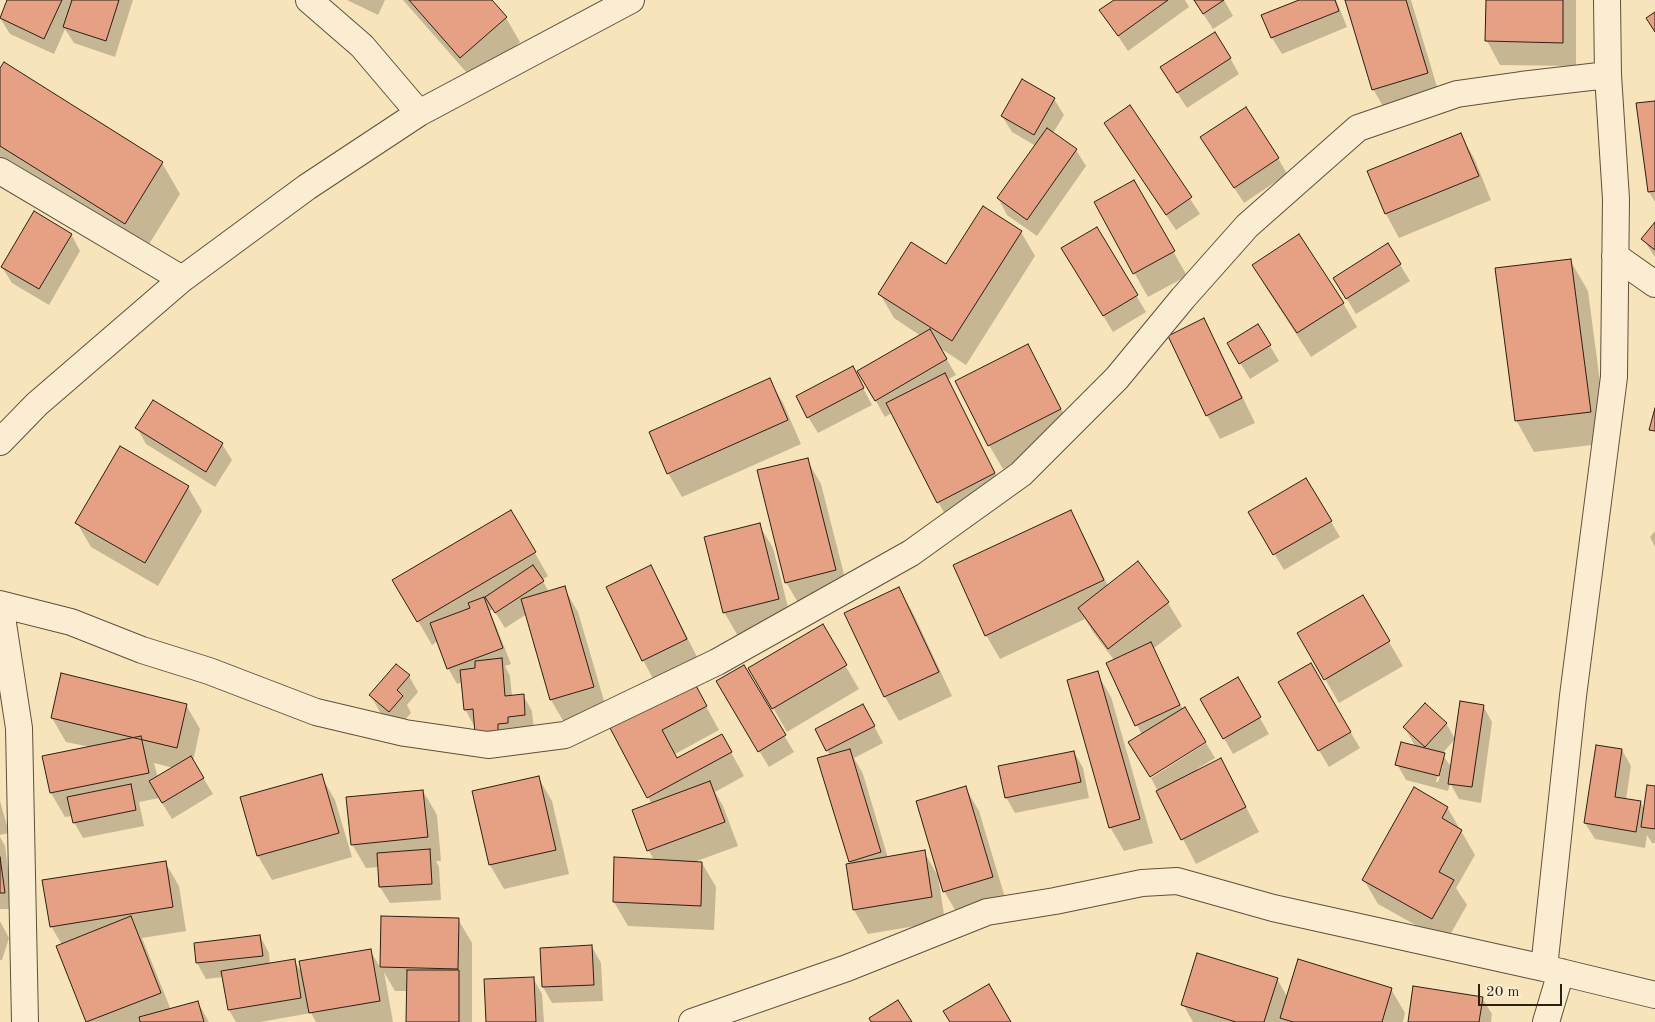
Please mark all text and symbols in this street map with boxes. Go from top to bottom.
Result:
scale bar [1480,974,1564,1006]
text: 20 m [1486,985,1520,1000]

